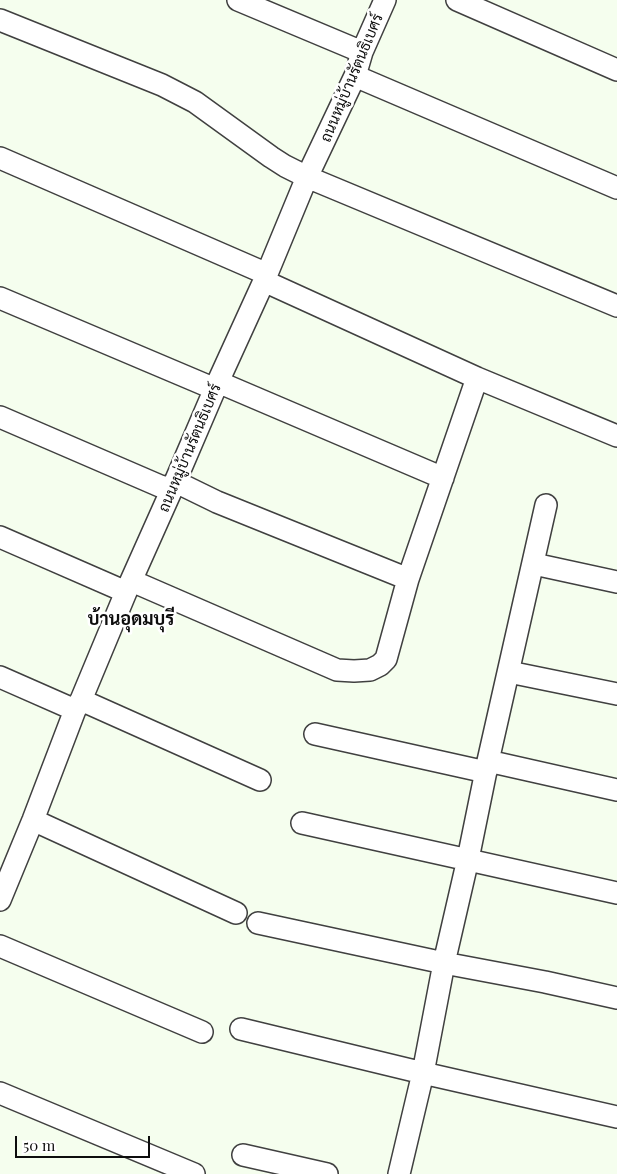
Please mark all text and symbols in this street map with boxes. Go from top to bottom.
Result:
street label: ถนนหมู่บ้านรัตนธิเบศร์ [317,11,387,145]
street label: ถนนหมู่บ้านรัตนธิเบศร์ [155,381,225,515]
district label: บ้านอุดมบุรี [88,608,174,630]
scale bar [18,1126,152,1158]
text: 50 m [23,1135,55,1155]

